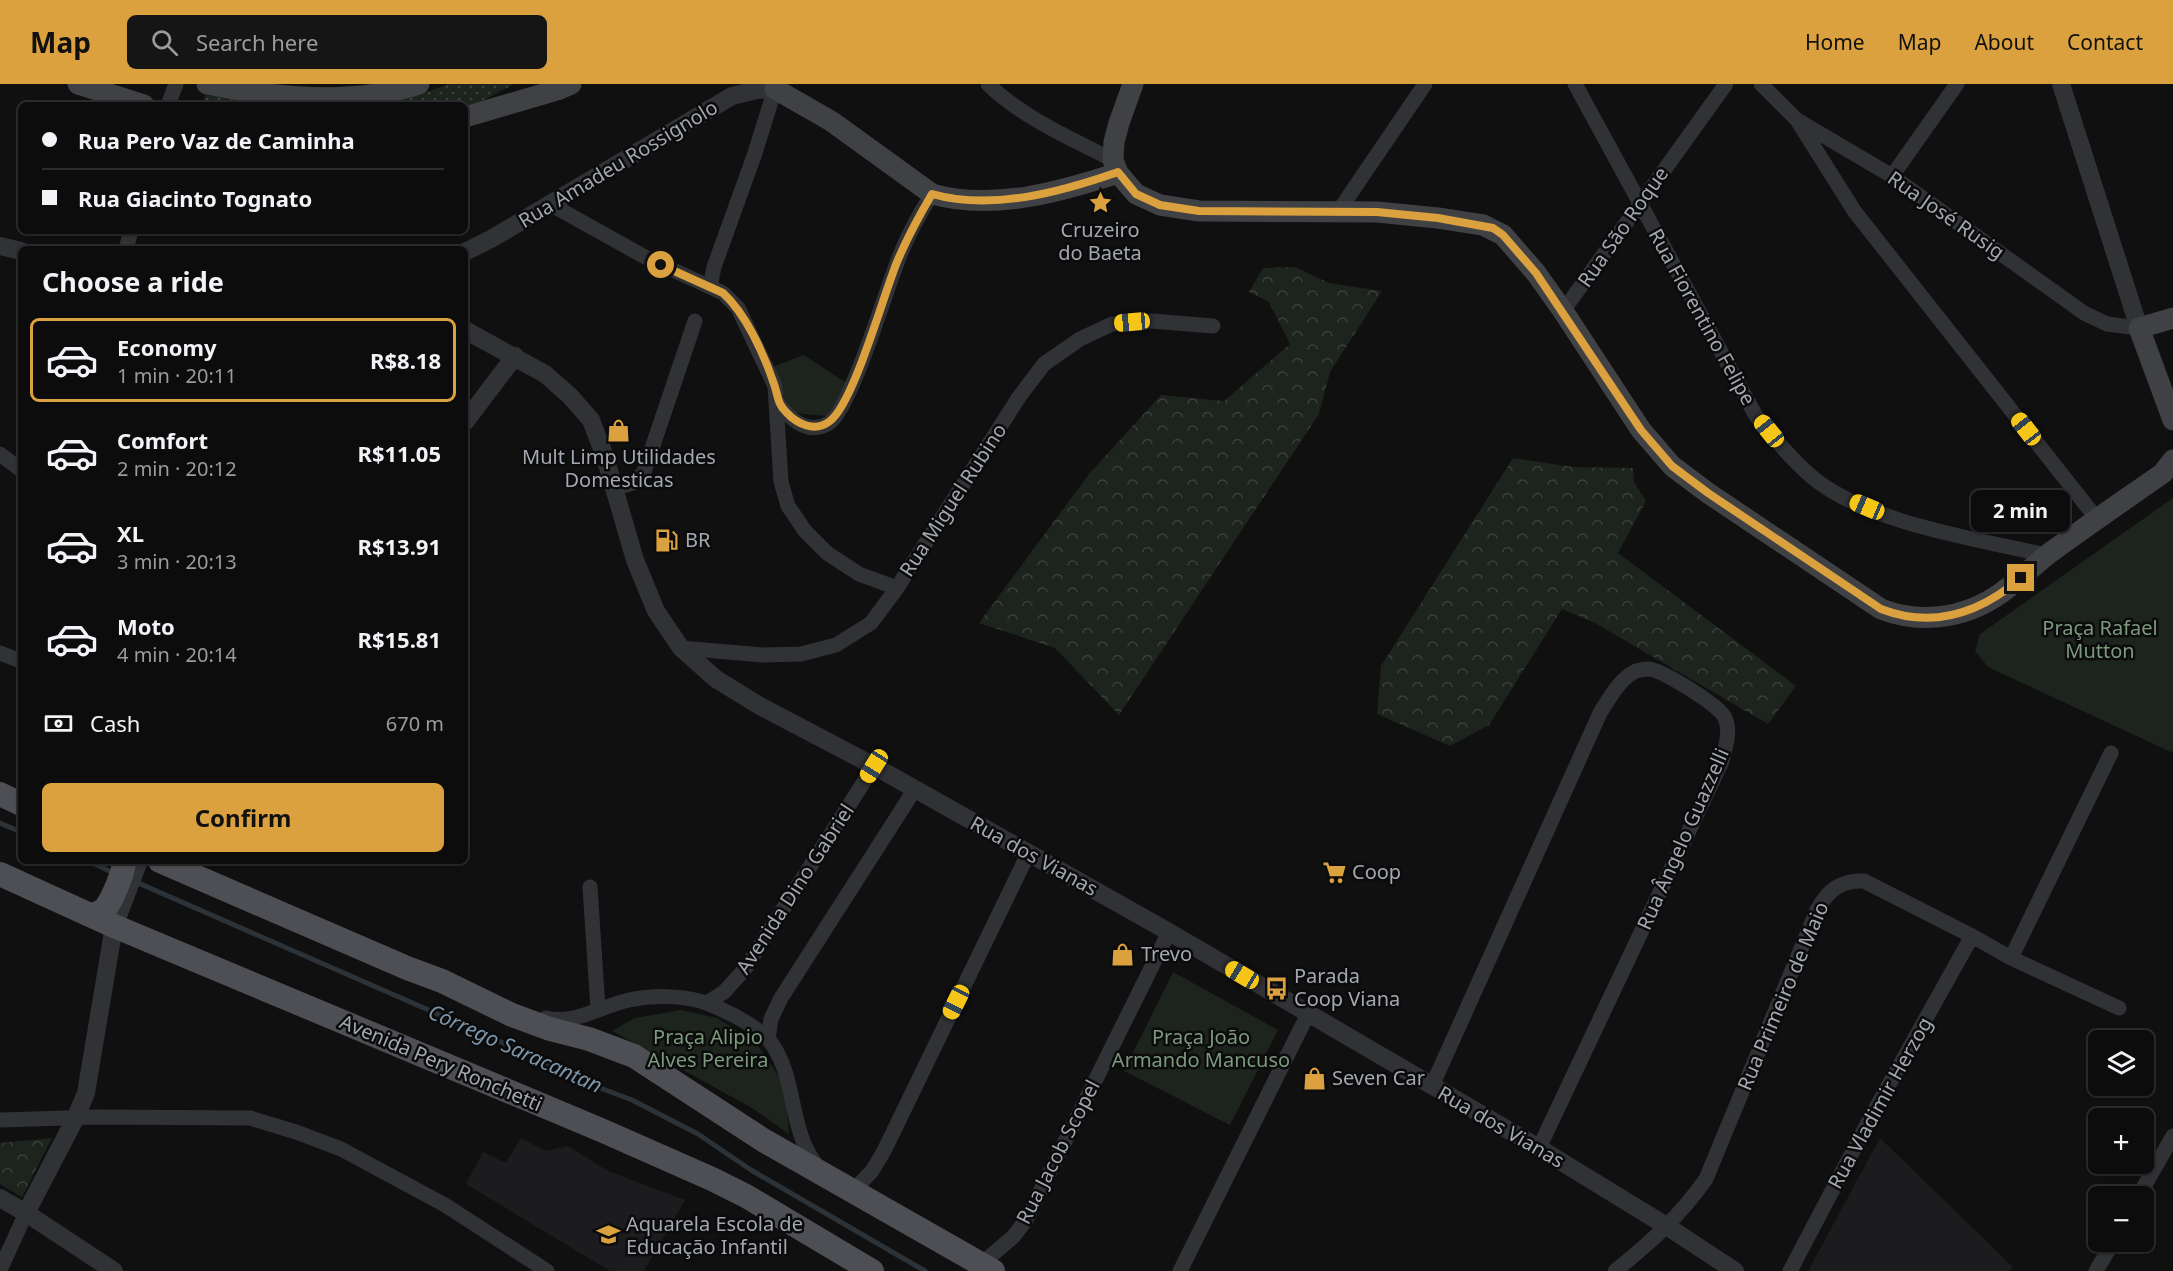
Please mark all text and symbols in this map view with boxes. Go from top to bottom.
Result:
search box [127,15,547,69]
text: Map [30,23,91,61]
icon: search [148,26,181,59]
text: Search here [196,27,318,57]
text: Home [1805,28,1865,56]
text: Map [1898,28,1941,56]
text: About [1974,28,2034,56]
text: Contact [2067,28,2143,56]
street label: Rua Amadeu Rossignolo [513,93,722,234]
text: Rua Pero Vaz de Caminha [78,125,355,155]
street label: Rua São Roque [1571,161,1674,292]
street label: Rua José Rusig [1883,164,2010,265]
text: Rua Giacinto Tognato [78,183,312,213]
place icon: Cruzeiro do Baeta [1087,190,1113,216]
place label: Cruzeiro do Baeta [1058,216,1142,266]
street label: Rua Fiorentino Felipe [1643,224,1762,410]
route start [647,251,674,278]
text: Choose a ride [42,263,224,300]
car [1113,311,1151,333]
text: Economy [117,332,216,362]
icon: car [45,333,99,387]
text: R$8.18 [370,345,441,375]
text: 1 min · 20:11 [117,362,237,389]
car [2008,409,2044,449]
car [1751,411,1787,451]
shop icon: Mult Limp Utilidades Domesticas [606,417,632,443]
street label: Rua Miguel Rubino [893,418,1012,582]
text: Comfort [117,425,208,455]
icon: car [45,426,99,480]
text: R$11.05 [357,438,441,468]
place label: Mult Limp Utilidades Domesticas [522,443,716,493]
text: 2 min · 20:12 [117,455,237,482]
callout: 2 min [1972,491,2070,533]
car [1847,492,1887,522]
text: 2 min [1993,497,2048,524]
text: XL [117,518,144,548]
icon: car [45,519,99,573]
place label: BR [685,526,711,553]
fuel station icon: BR [654,527,680,553]
text: R$13.91 [357,531,441,561]
text: 3 min · 20:13 [117,548,237,575]
route end [2007,564,2034,591]
text: Moto [117,611,175,641]
icon: car [45,612,99,666]
park label: Praça Rafael Mutton [2042,614,2158,664]
text: R$15.81 [357,624,441,654]
text: 4 min · 20:14 [117,641,237,668]
icon: cash [42,707,75,740]
text: Cash [90,708,140,738]
text: 670 m [386,710,444,737]
street label: Rua Ângelo Guazzelli [1630,744,1735,934]
car [857,746,891,786]
button: Confirm [42,783,444,852]
street label: Avenida Dino Gabriel [729,798,860,979]
street label: Rua dos Vianas [966,809,1103,902]
place label: Coop [1352,858,1401,885]
supermarket icon: Coop [1321,859,1347,885]
street label: Rua Primeiro de Maio [1731,897,1835,1094]
place label: Trevo [1141,940,1192,967]
shop icon: Trevo [1110,941,1136,967]
car [1222,958,1262,992]
place label: Parada Coop Viana [1294,962,1400,1012]
bus stop icon: Parada Coop Viana [1263,975,1289,1001]
car [940,982,972,1022]
water label: Córrego Saracantan [424,997,607,1099]
street label: Avenida Pery Ronchetti [336,1008,546,1117]
street label: Rua Vladimir Herzog [1821,1012,1938,1194]
park label: Praça Alipio Alves Pereira [648,1023,768,1073]
park label: Praça João Armando Mancuso [1112,1023,1290,1073]
map controls [2088,1030,2154,1252]
button: layers [2088,1030,2154,1096]
place label: Seven Car [1332,1064,1425,1091]
shop icon: Seven Car [1301,1065,1327,1091]
street label: Rua Jacob Scopel [1010,1075,1106,1229]
street label: Rua dos Vianas [1433,1079,1569,1174]
button: + [2088,1108,2154,1174]
button: − [2088,1186,2154,1252]
place label: Aquarela Escola de Educação Infantil [626,1210,803,1260]
school or university icon: Aquarela Escola de Educação Infantil [595,1222,621,1248]

